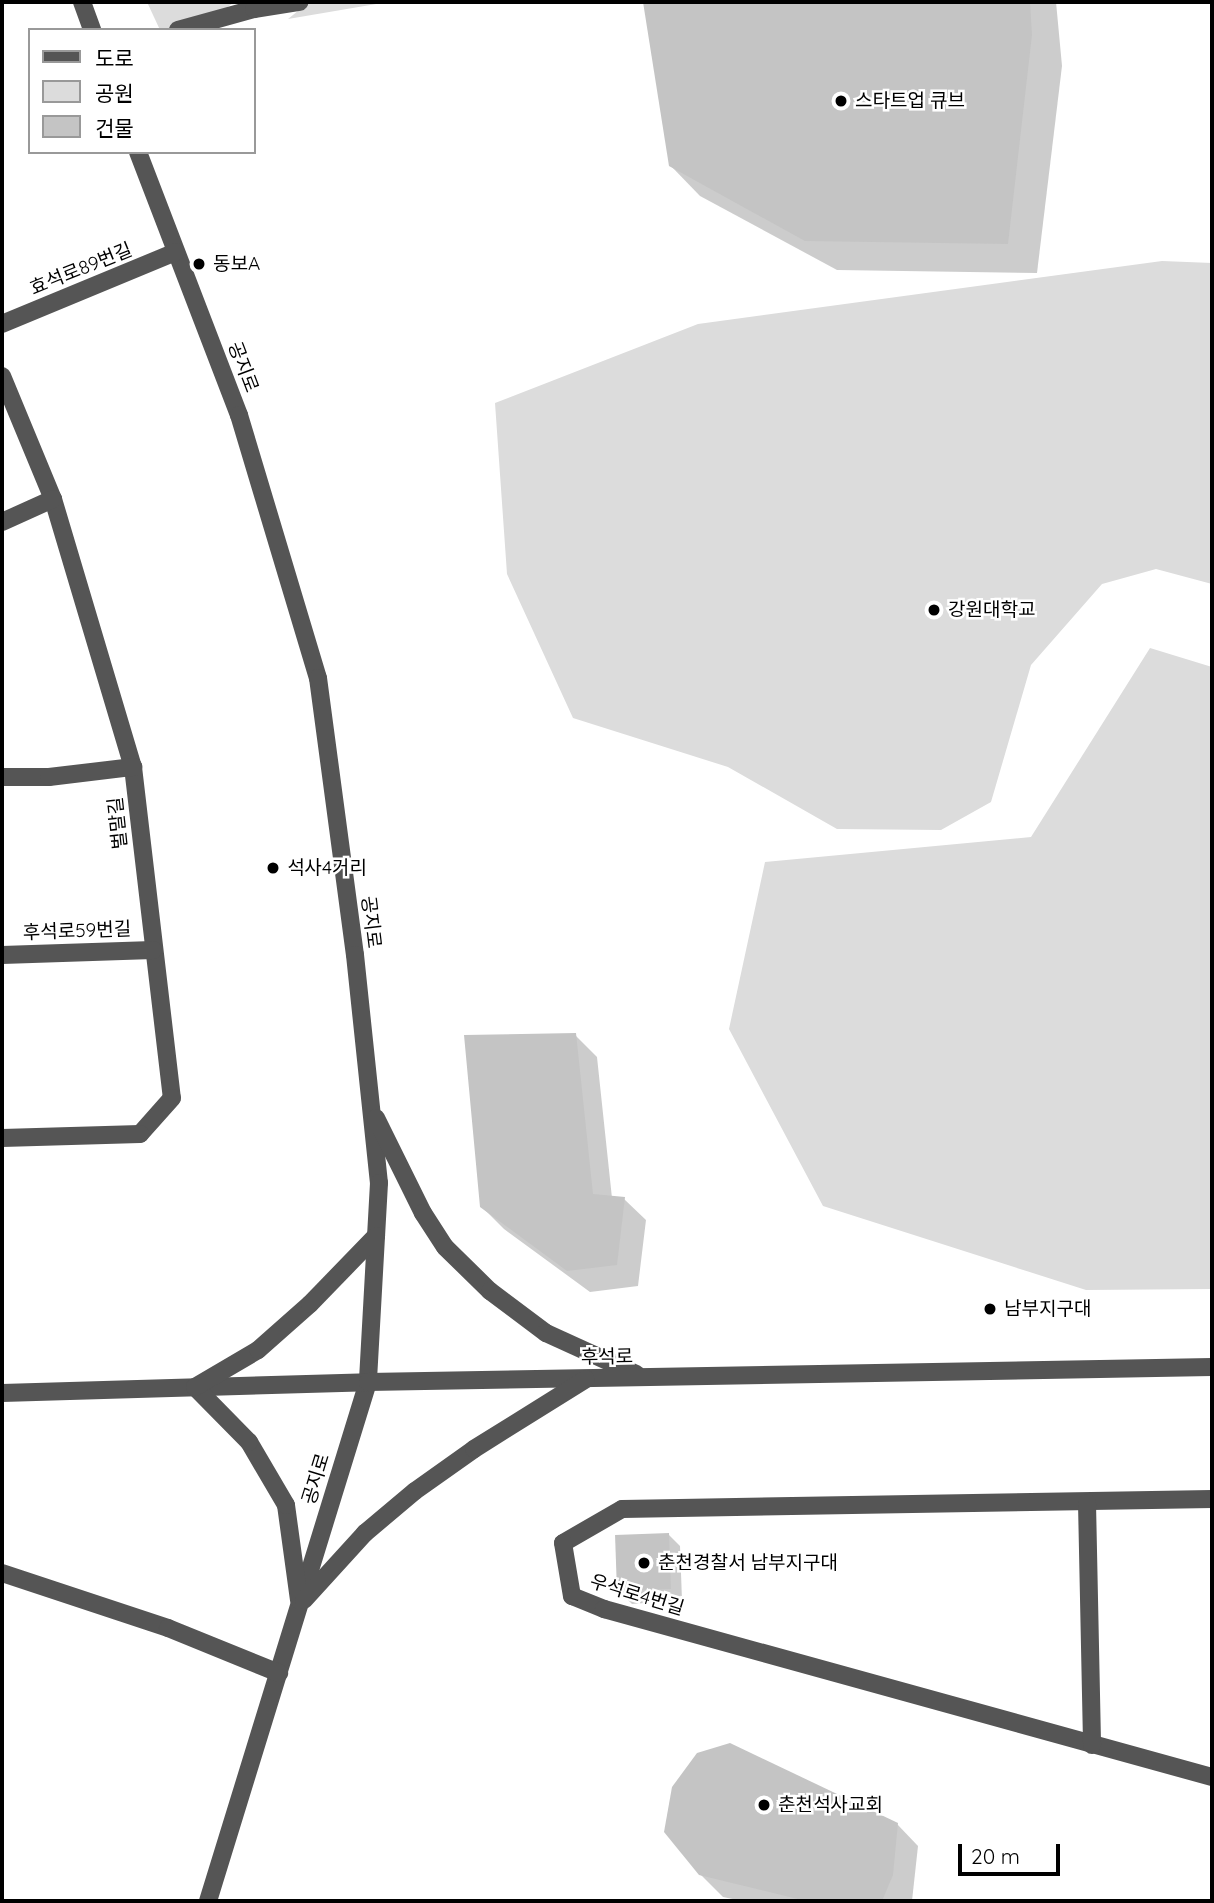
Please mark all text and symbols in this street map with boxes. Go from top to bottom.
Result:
legend [28,28,256,154]
text: 도로 [95,45,134,71]
text: 공원 [95,80,134,106]
place label: 스타트업 큐브 [855,90,965,112]
marker: 스타트업 큐브 [833,93,849,109]
text: 건물 [95,115,134,141]
street label: 효석로89번길 [27,238,135,300]
place label: 동보A [213,253,260,275]
marker: 동보A [191,256,207,272]
street label: 공지로 [223,338,263,396]
place label: 강원대학교 [948,599,1035,621]
marker: 강원대학교 [926,602,942,618]
street label: 벌말길 [104,796,132,850]
place label: 석사4거리 [287,857,367,879]
marker: 석사4거리 [265,860,281,876]
street label: 공지로 [356,895,386,949]
street label: 후석로59번길 [22,918,132,944]
place label: 남부지구대 [1004,1298,1091,1320]
marker: 남부지구대 [982,1301,998,1317]
street label: 후석로 [581,1345,633,1369]
street label: 공지로 [297,1451,335,1507]
place label: 춘천경찰서 남부지구대 [658,1552,838,1574]
marker: 춘천경찰서 남부지구대 [636,1555,652,1571]
street label: 우석로4번길 [587,1570,687,1620]
place label: 춘천석사교회 [778,1794,883,1816]
marker: 춘천석사교회 [756,1797,772,1813]
scale bar [962,1829,1064,1873]
text: 20 m [971,1843,1020,1869]

